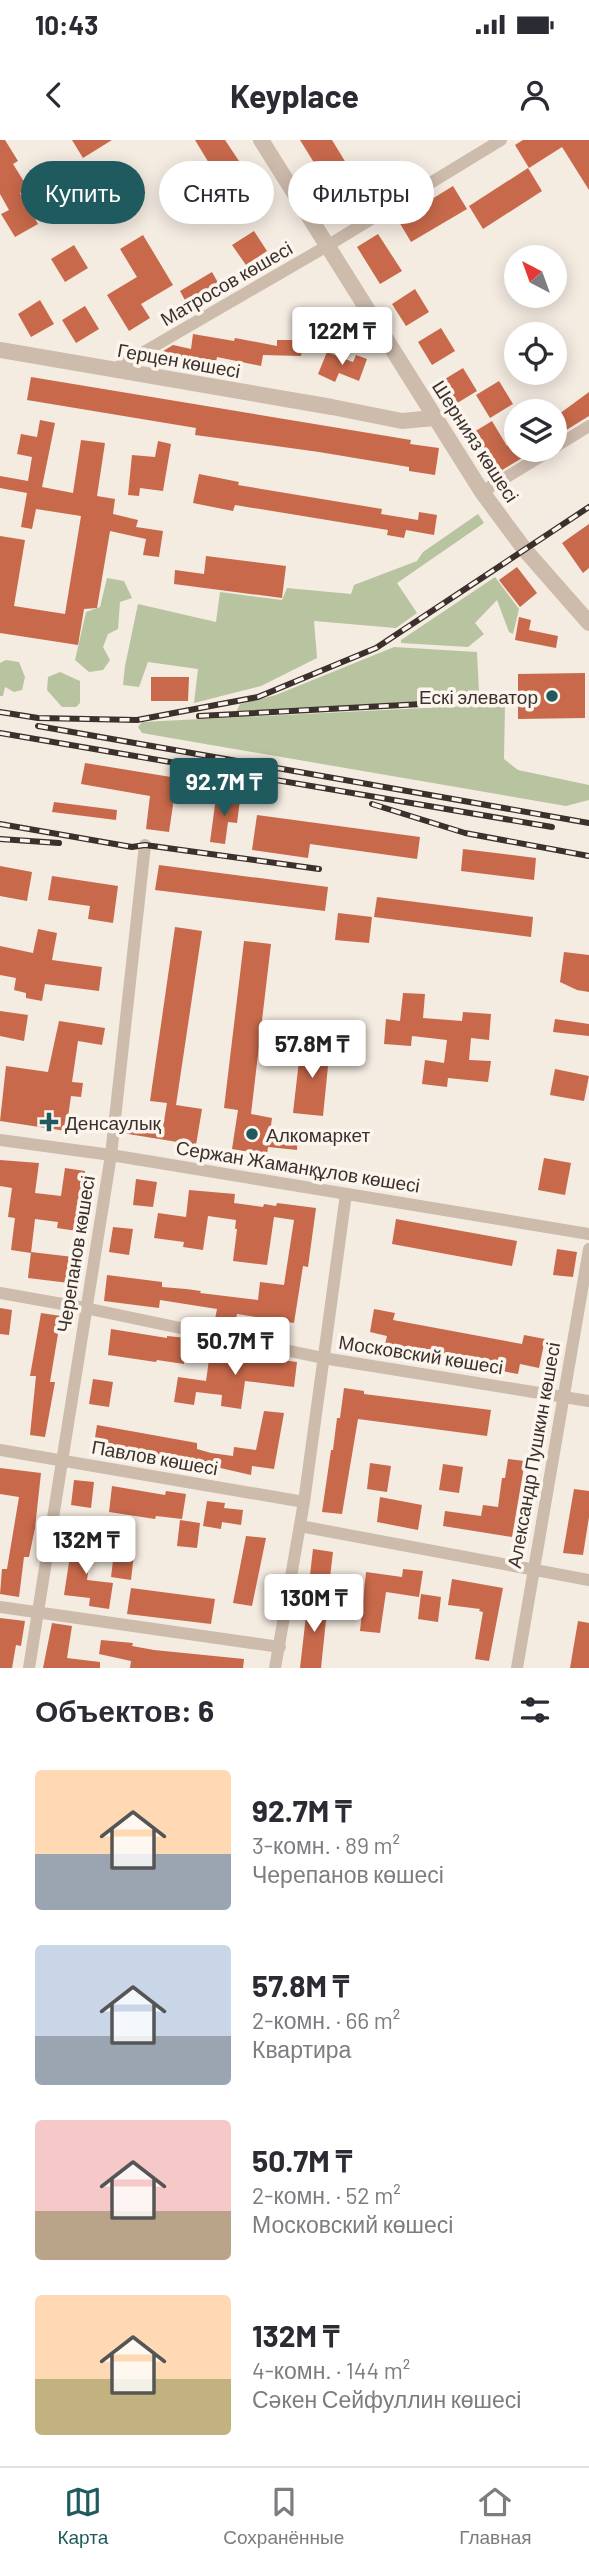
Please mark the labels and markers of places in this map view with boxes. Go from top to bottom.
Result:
pin: 122M ₸ [285,308,399,367]
place label: Ескі элеватор [419,685,538,708]
marker: Ескі элеватор [544,688,560,704]
pin: 92.7M ₸ [159,758,289,818]
pin: 57.8M ₸ [247,1020,377,1080]
place label: Денсаулық [65,1111,162,1134]
marker: Денсаулық [39,1112,59,1132]
place label: Алкомаркет [266,1123,371,1146]
marker: Алкомаркет [244,1126,260,1142]
pin: 50.7M ₸ [170,1318,300,1377]
pin: 132M ₸ [29,1516,143,1576]
pin: 130M ₸ [257,1574,371,1634]

